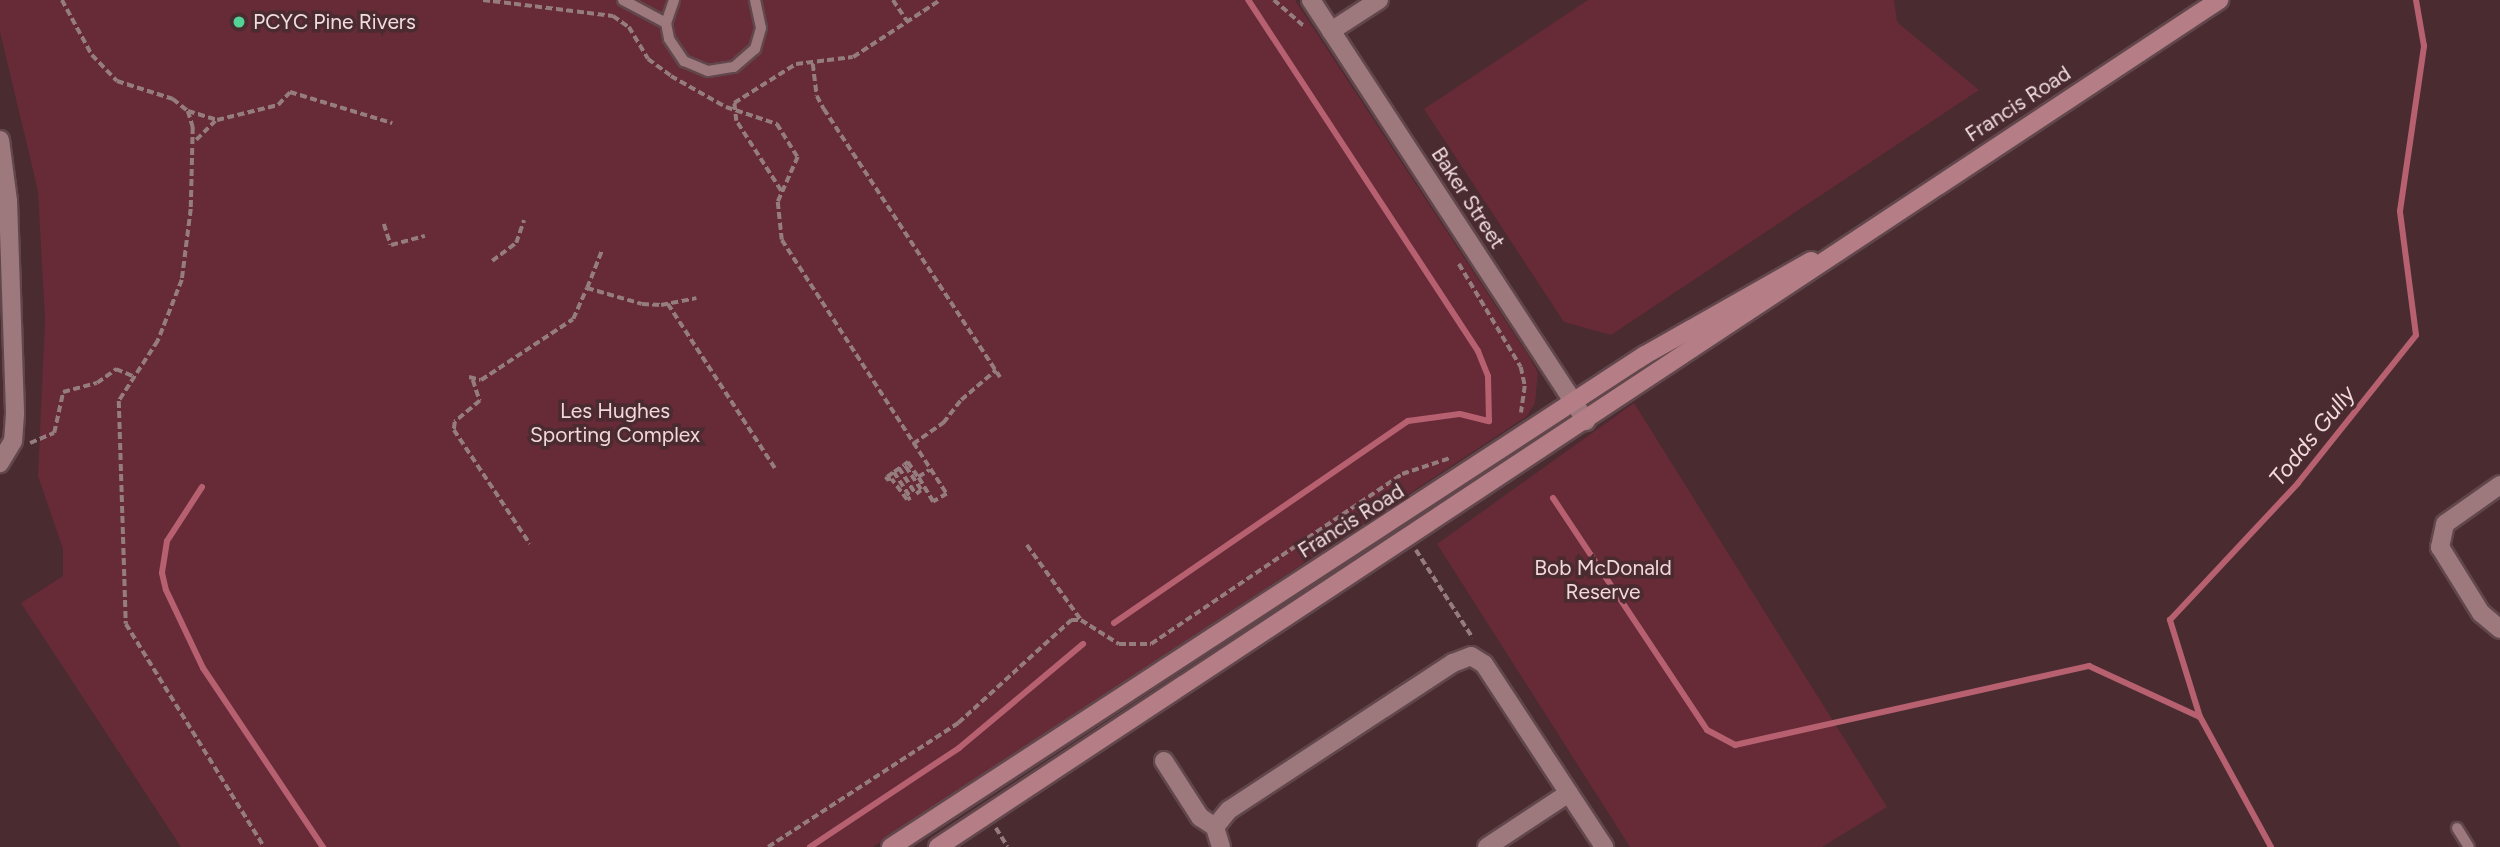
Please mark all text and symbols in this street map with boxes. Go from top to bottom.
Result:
place label: PCYC Pine Rivers [253,9,416,35]
marker: PCYC Pine Rivers [231,14,247,30]
street label: Francis Road [1961,61,2075,147]
street label: Baker Street [1426,142,1510,254]
water label: Todds Gully [2263,380,2361,492]
park label: Les Hughes Sporting Complex [530,398,700,448]
street label: Francis Road [1293,478,1409,564]
park label: Bob McDonald Reserve [1534,555,1672,605]

